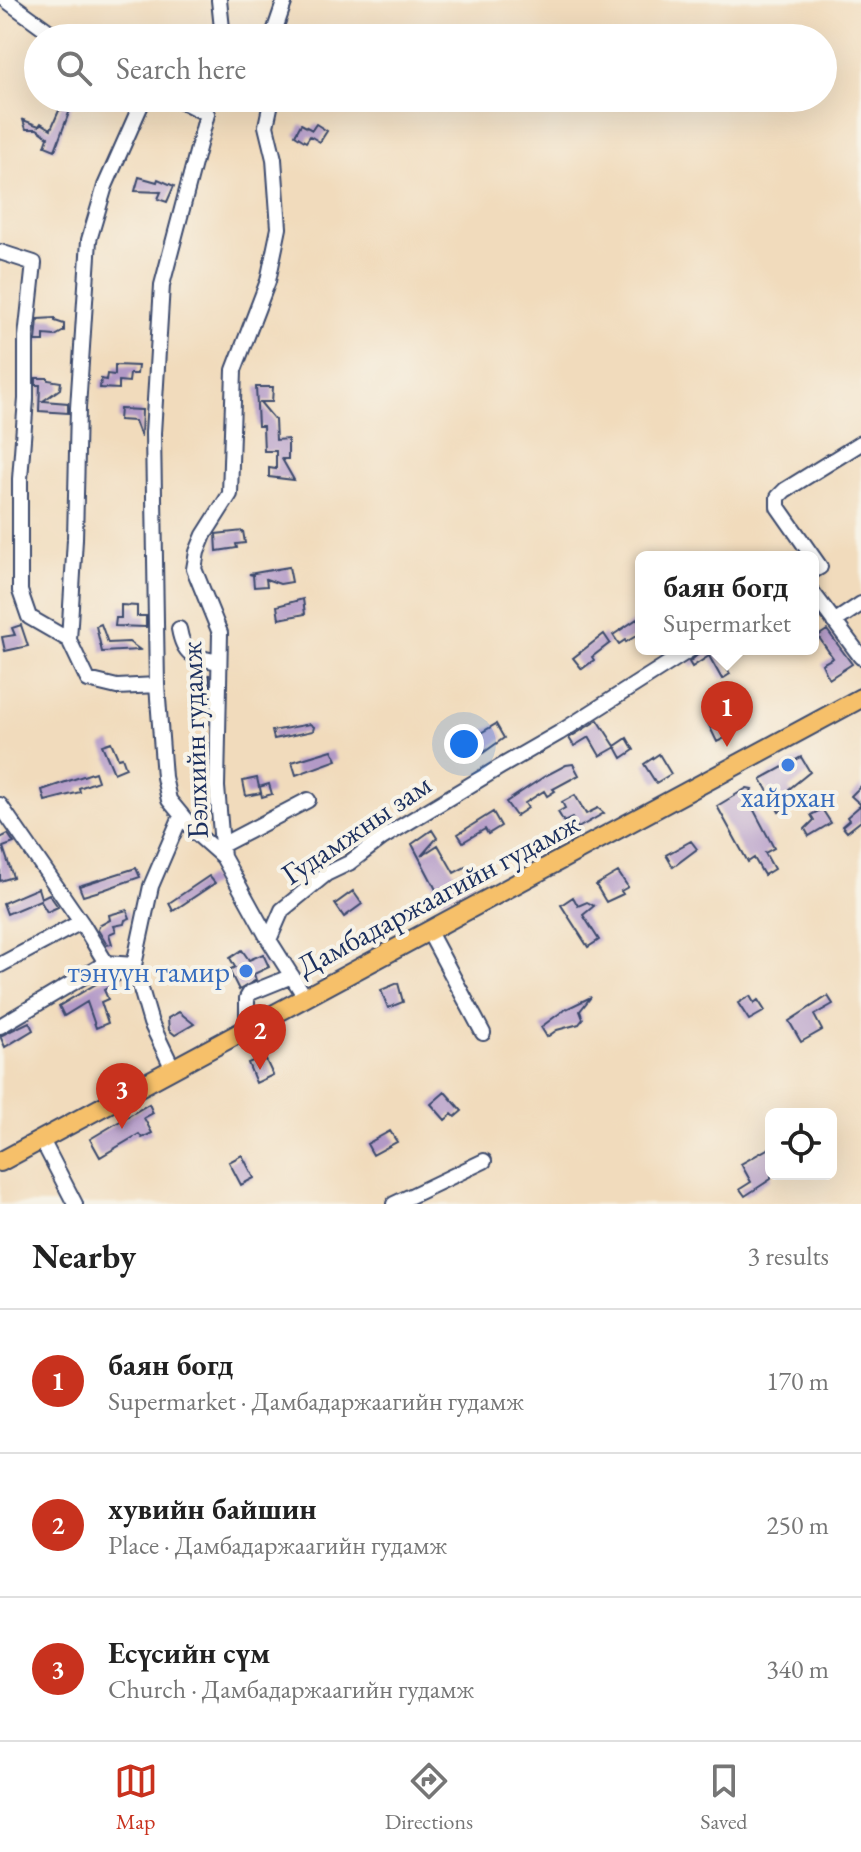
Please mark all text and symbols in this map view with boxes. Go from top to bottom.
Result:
search box [24,24,837,112]
icon: search [52,46,96,90]
text: Search here [116,49,246,88]
popup [635,551,819,655]
text: баян богд [663,567,789,606]
text: Supermarket [663,606,791,640]
street label: Бэлхийн гудамж [171,640,217,840]
pin: 1 [701,681,753,747]
your location [444,724,484,764]
marker: хайрхан [779,756,797,774]
street label: Гудамжны зам [274,765,438,893]
place label: хайрхан [741,777,835,816]
street label: Дамбадаржаагийн гудамж [290,803,586,985]
place label: тэнүүн тамир [67,952,230,991]
marker: тэнүүн тамир [237,962,255,980]
pin: 2 [234,1004,286,1070]
pin: 3 [96,1063,148,1129]
map controls [765,1108,837,1180]
button: locate [765,1108,837,1180]
text: Nearby [32,1234,136,1278]
text: 3 results [748,1239,829,1273]
text: баян богд [108,1345,234,1384]
text: 1 [51,1364,65,1398]
text: 170 m [766,1364,829,1398]
text: Supermarket · Дамбадаржаагийн гудамж [108,1384,524,1418]
text: хувийн байшин [108,1489,317,1528]
text: 2 [51,1508,65,1542]
text: 250 m [766,1508,829,1542]
text: Place · Дамбадаржаагийн гудамж [108,1528,448,1562]
text: Есүсийн сүм [108,1633,270,1672]
text: 3 [51,1652,65,1686]
text: 340 m [766,1652,829,1686]
text: Church · Дамбадаржаагийн гудамж [108,1672,475,1706]
tab: Map [114,1759,158,1836]
tab: Directions [385,1759,473,1836]
tab: Saved [700,1759,747,1836]

